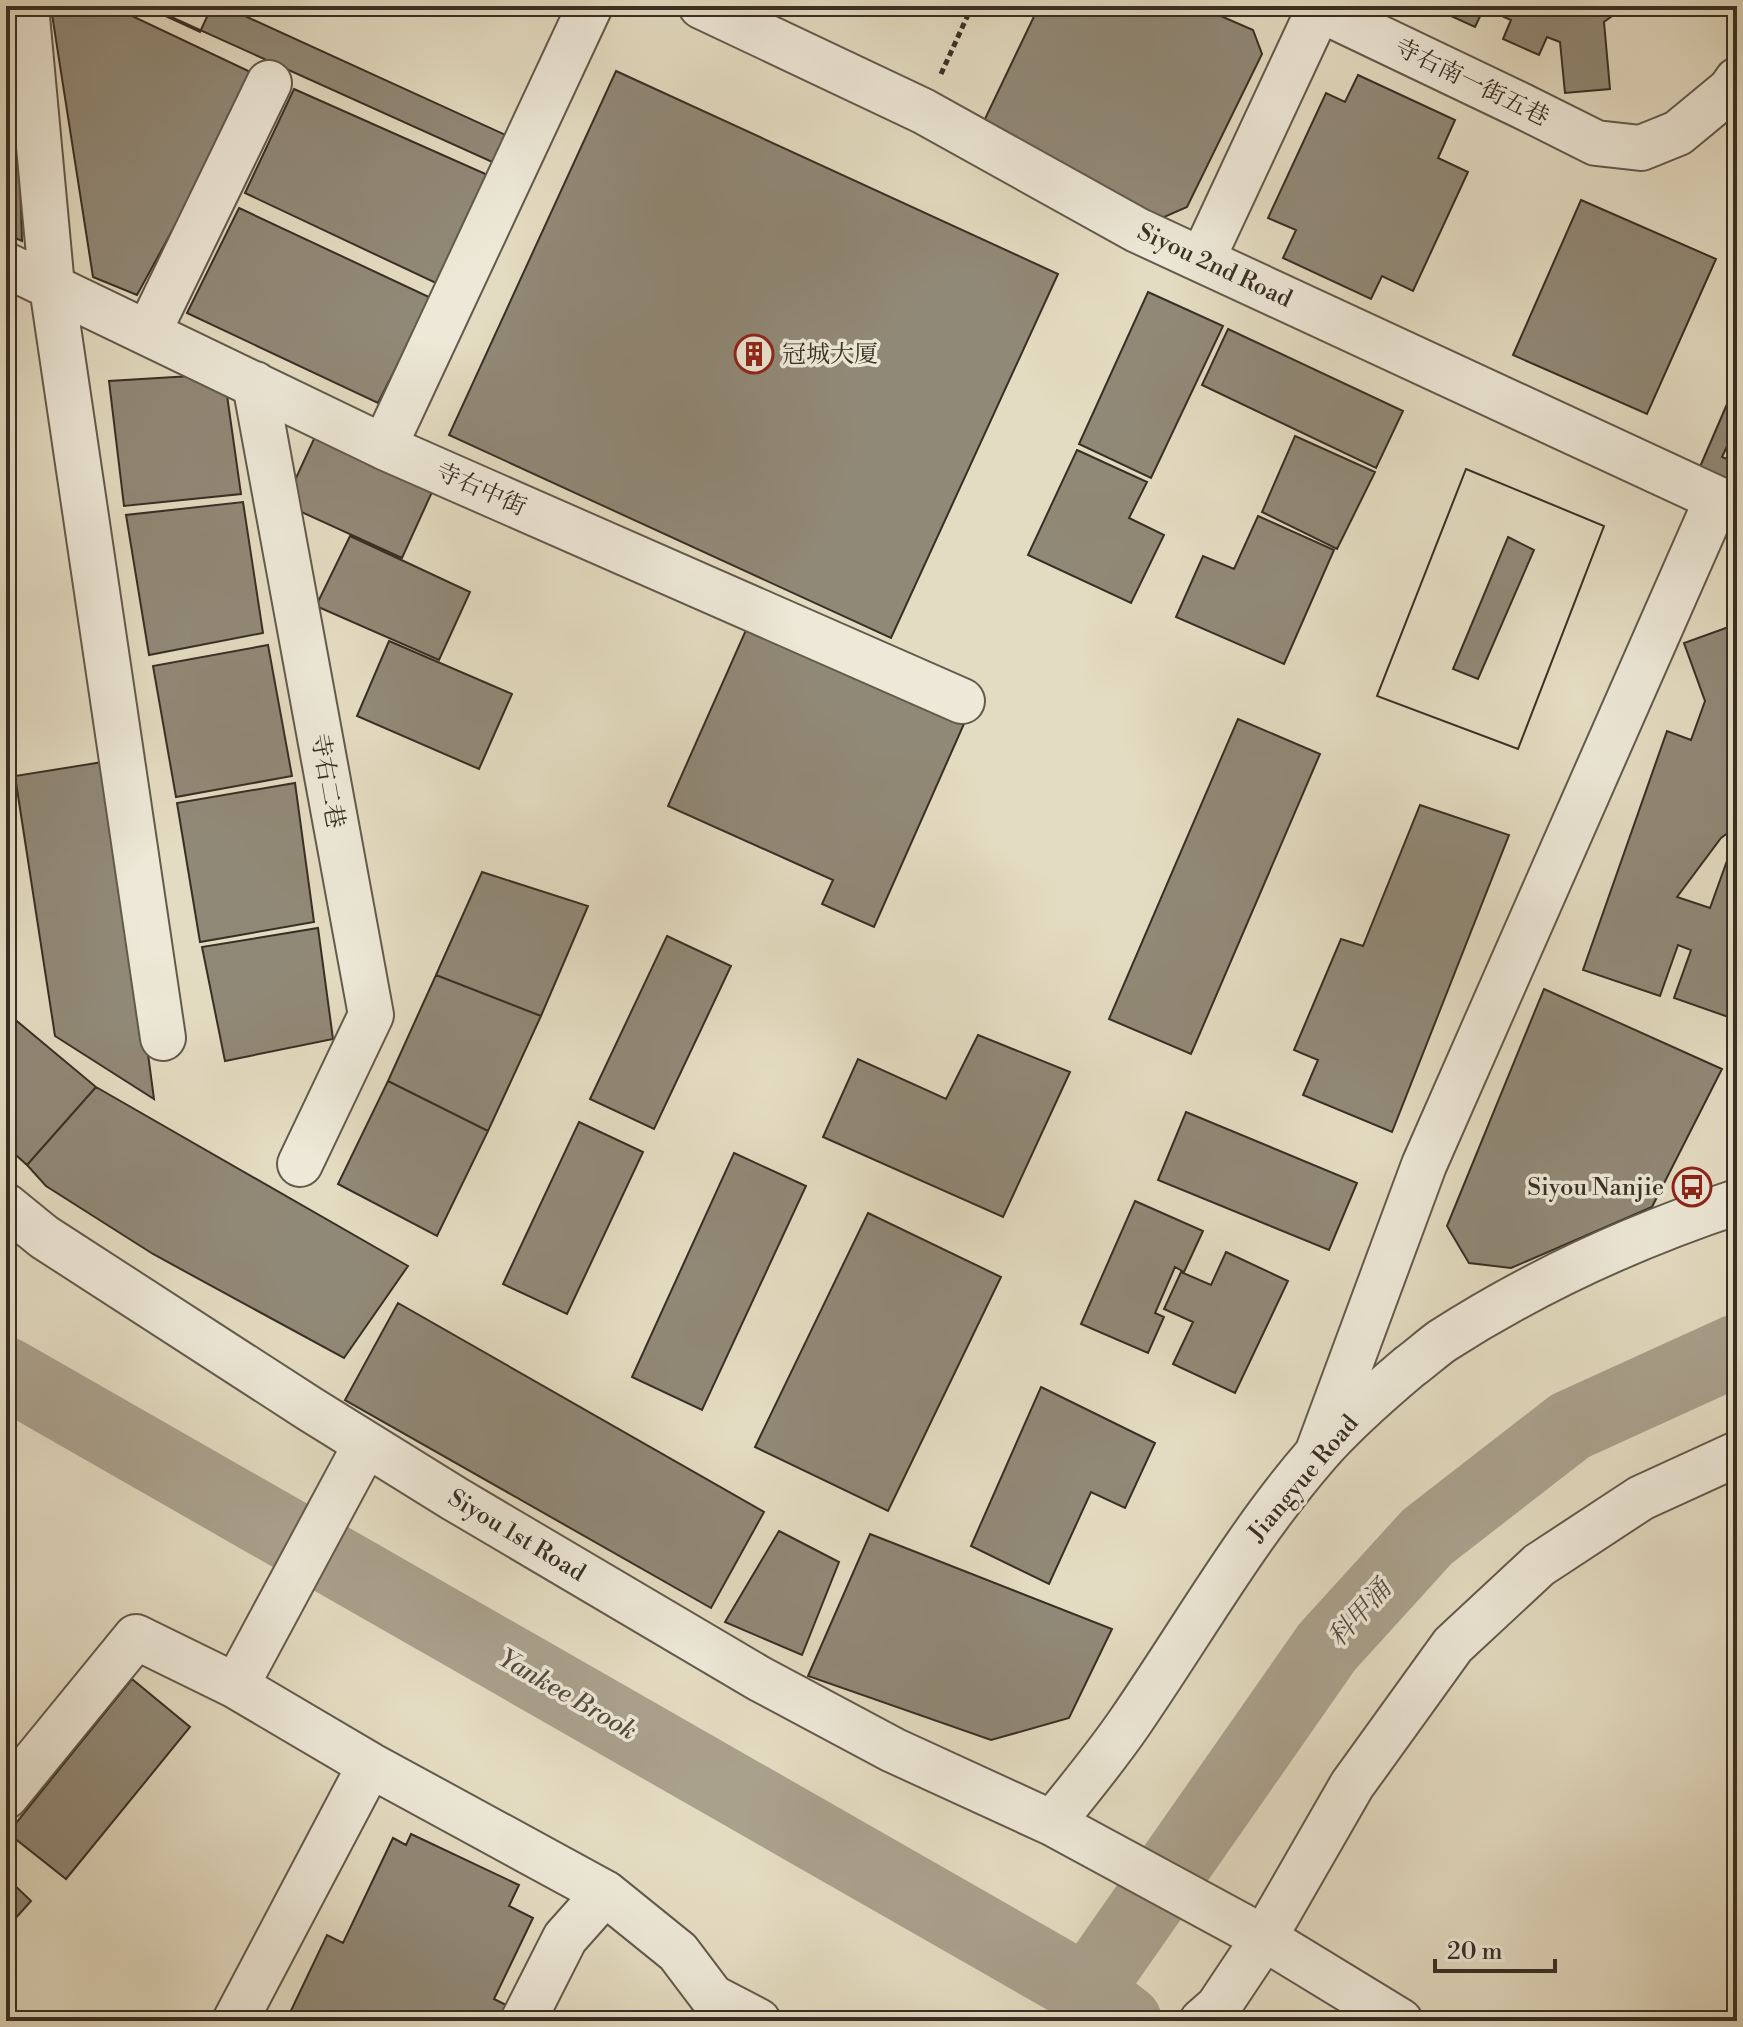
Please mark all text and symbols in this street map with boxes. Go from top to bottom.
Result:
street label: 寺右南一街五巷 [1389,33,1554,133]
street label: Siyou 2nd Road [1132,217,1297,315]
building icon: 冠城大厦 [733,333,775,375]
place label: 冠城大厦 [782,340,878,370]
street label: 寺右中街 [431,457,531,523]
street label: 寺右二巷 [304,731,350,831]
bus stop icon: Siyou Nanjie [1671,1166,1713,1208]
place label: Siyou Nanjie [1527,1173,1664,1203]
street label: Jiangyue Road [1242,1409,1366,1549]
street label: Siyou 1st Road [442,1483,591,1589]
water label: 科甲涌 [1322,1572,1400,1653]
water label: Yankee Brook [493,1642,642,1747]
scale bar [1435,1923,1555,1973]
text: 20 m [1447,1937,1503,1967]

